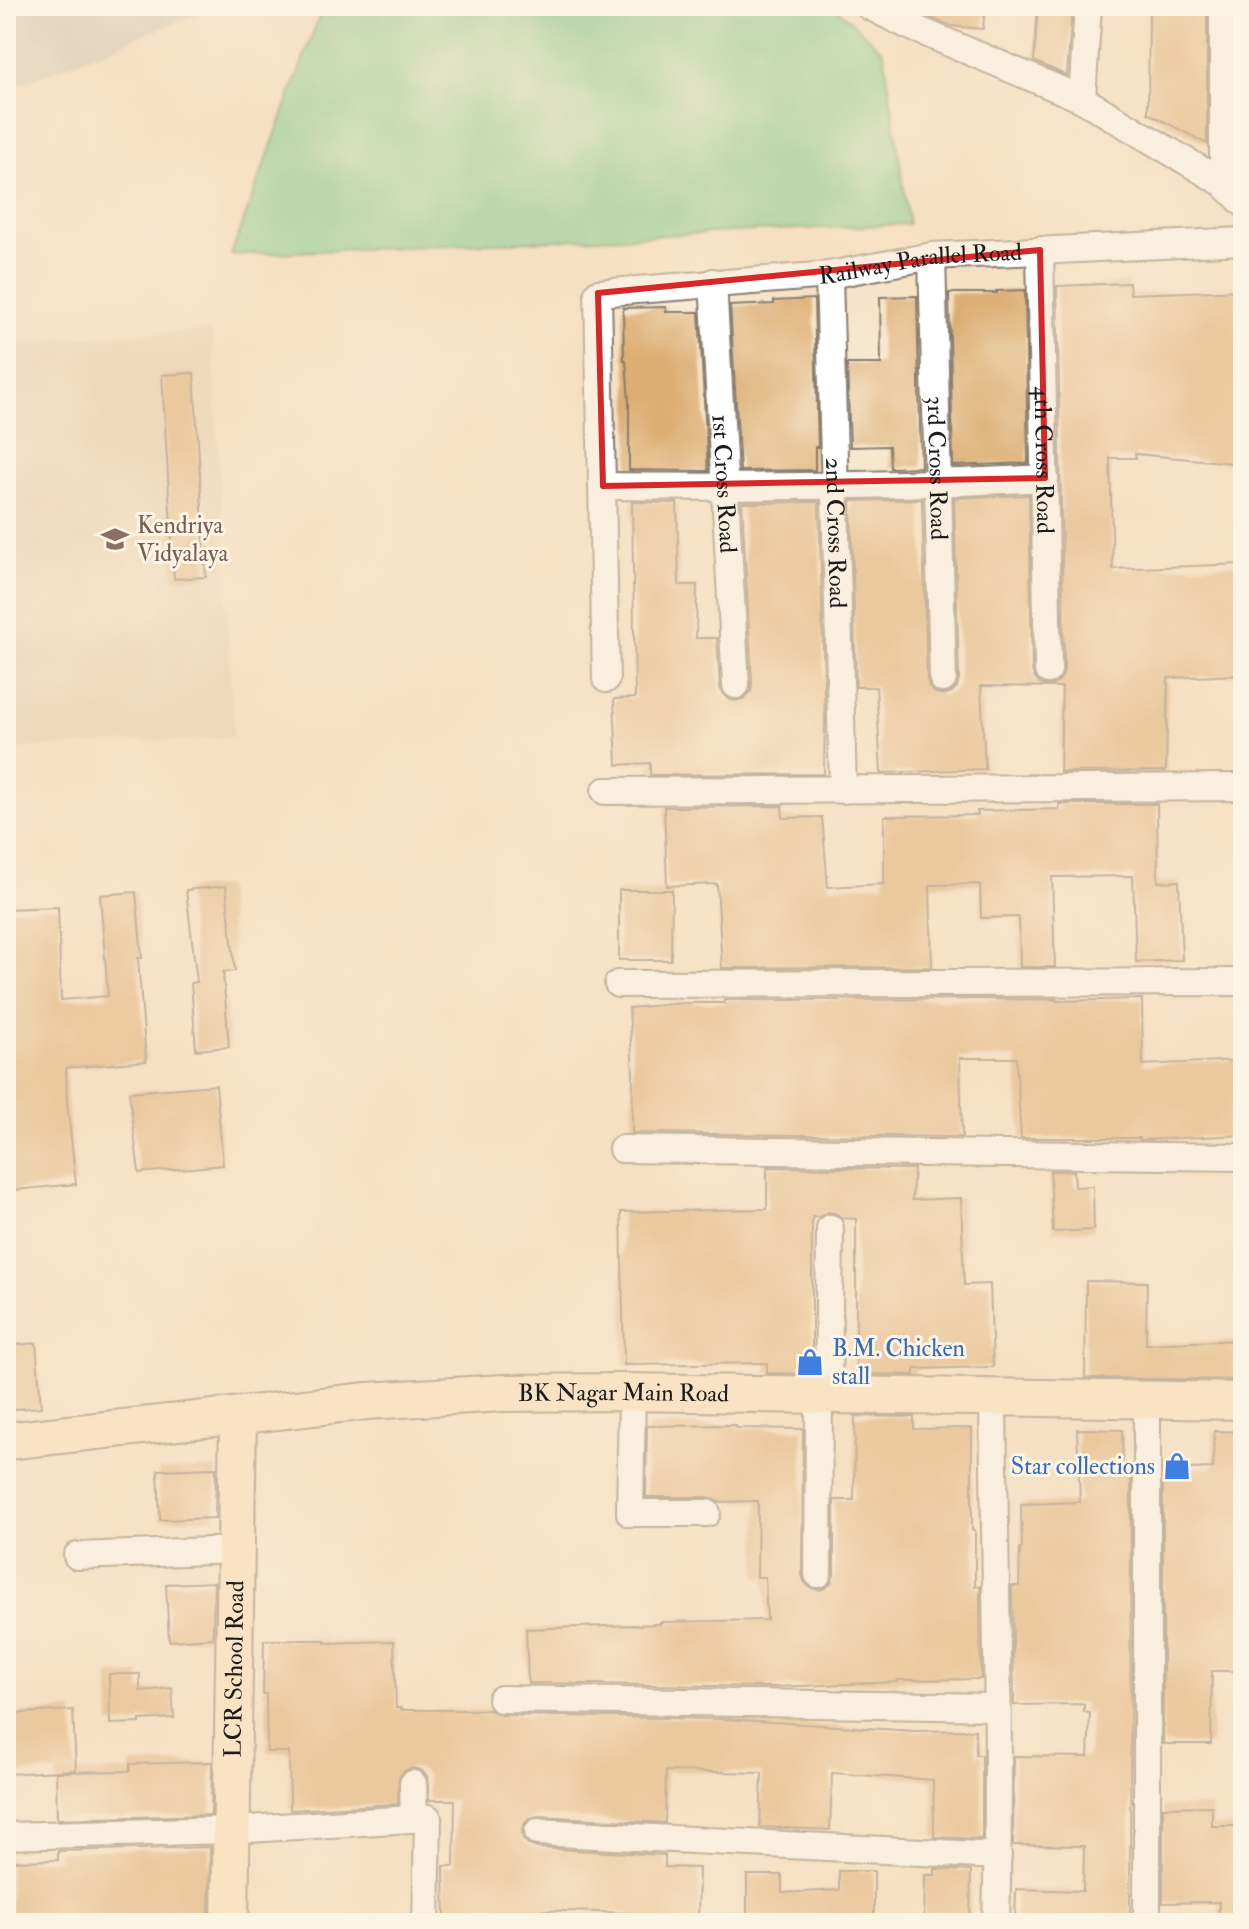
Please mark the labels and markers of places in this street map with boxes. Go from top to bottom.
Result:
place label: Kendriya Vidyalaya [137,510,230,569]
school or university icon: Kendriya Vidyalaya [100,524,130,554]
place label: B.M. Chicken stall [832,1333,965,1392]
shop icon: B.M. Chicken stall [795,1347,825,1377]
place label: Star collections [1011,1451,1155,1482]
shop icon: Star collections [1162,1451,1192,1481]

